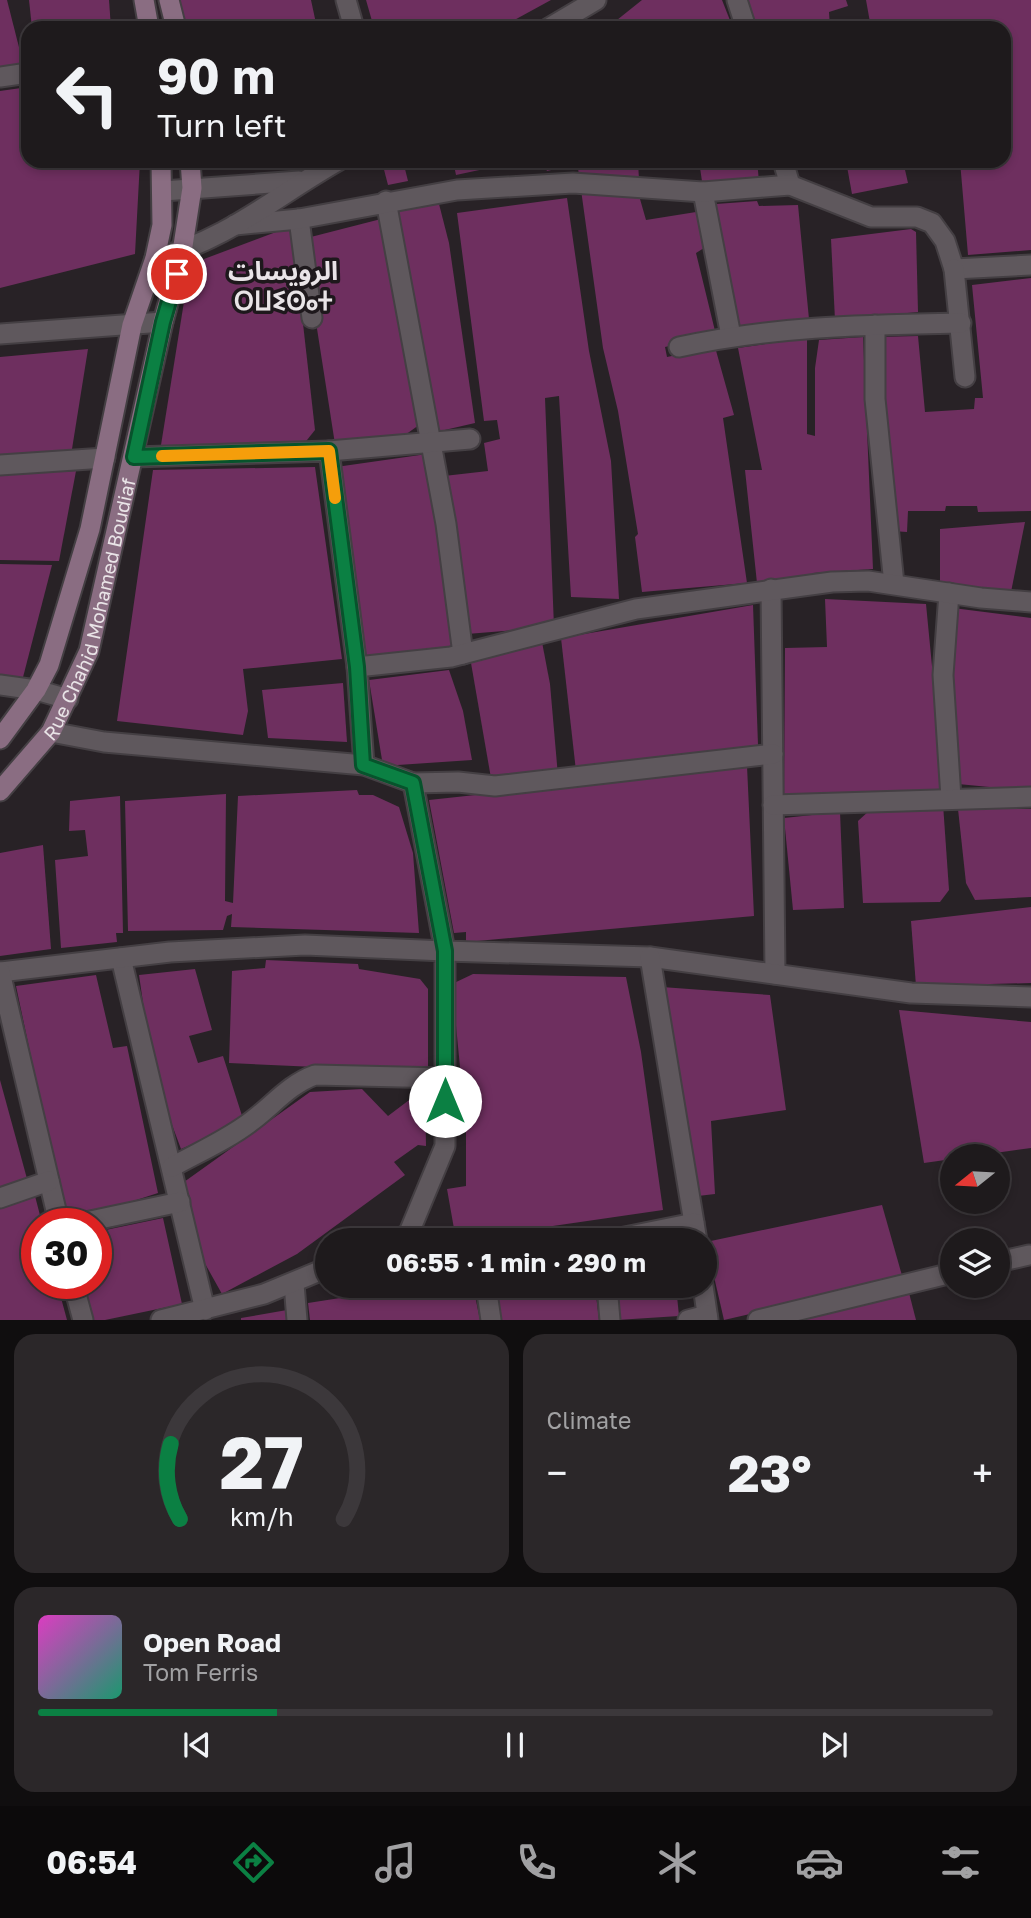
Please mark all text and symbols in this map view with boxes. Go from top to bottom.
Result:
text: 90 m [157,46,275,105]
icon: left [42,49,133,140]
text: Turn left [157,106,286,144]
pin [147,244,207,304]
icon: arrive [158,255,196,293]
district label: الرويسات ⵔⵡⵉⵙⴰⵜ [228,255,338,316]
street label: Rue Chahid Mohamed Boudiaf [38,476,139,744]
position arrow [408,1064,482,1138]
north arrow [940,1144,1010,1214]
map controls [940,1144,1010,1298]
speed limit sign: 30 [21,1208,112,1299]
button: layers [940,1228,1010,1298]
text: 06:55 · 1 min · 290 m [386,1247,646,1278]
text: Climate [547,1406,631,1434]
text: 27 [219,1419,303,1506]
text: 23° [728,1441,812,1503]
text: − [547,1450,567,1495]
text: + [972,1450,993,1495]
text: km/h [229,1501,293,1532]
text: Open Road [143,1627,281,1658]
text: Tom Ferris [143,1658,258,1686]
icon: previous [178,1726,216,1764]
icon: pause [496,1726,534,1764]
icon: next [815,1726,853,1764]
icon: directions [229,1838,278,1887]
icon: music [371,1838,420,1887]
icon: phone [512,1838,561,1887]
icon: climate [653,1838,702,1887]
icon: car [795,1838,844,1887]
icon: filters [936,1838,985,1887]
text: 06:54 [46,1843,137,1881]

